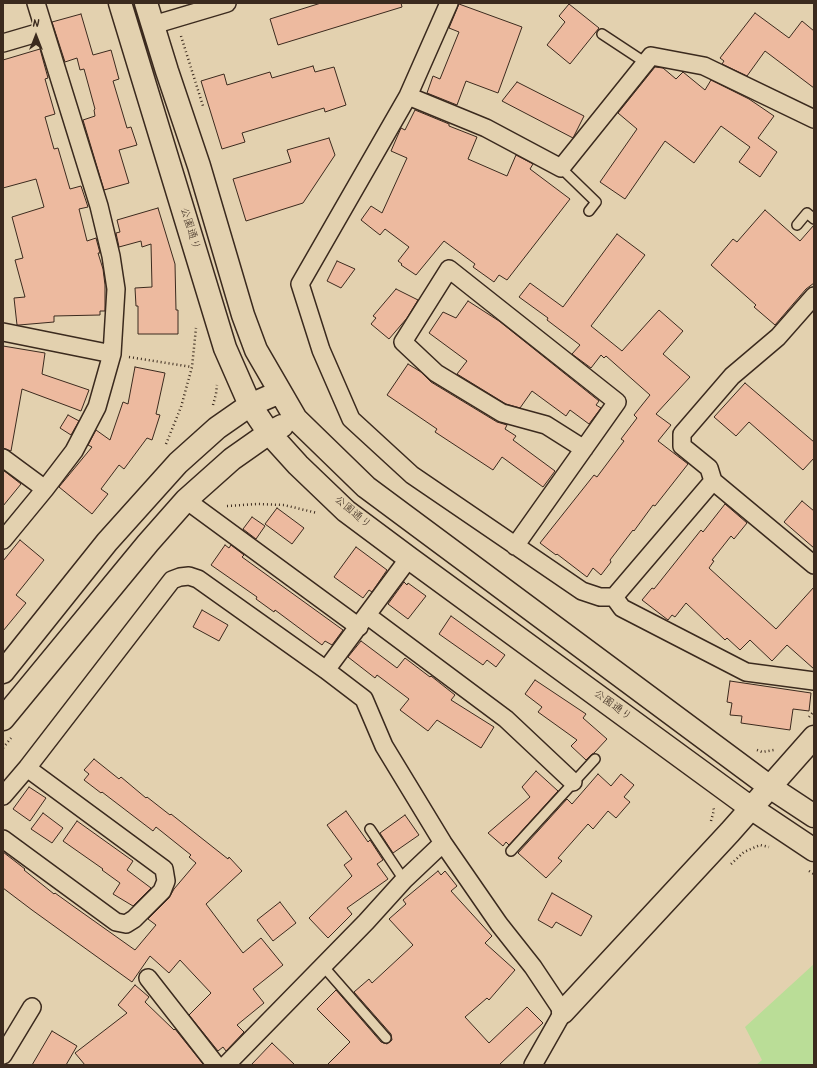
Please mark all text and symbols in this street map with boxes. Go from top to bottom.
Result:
text: N [33,15,39,33]
north arrow [16,16,56,56]
street label: 公園通り [176,206,202,252]
street label: 公園通り [331,494,373,532]
street label: 公園通り [590,688,634,724]

